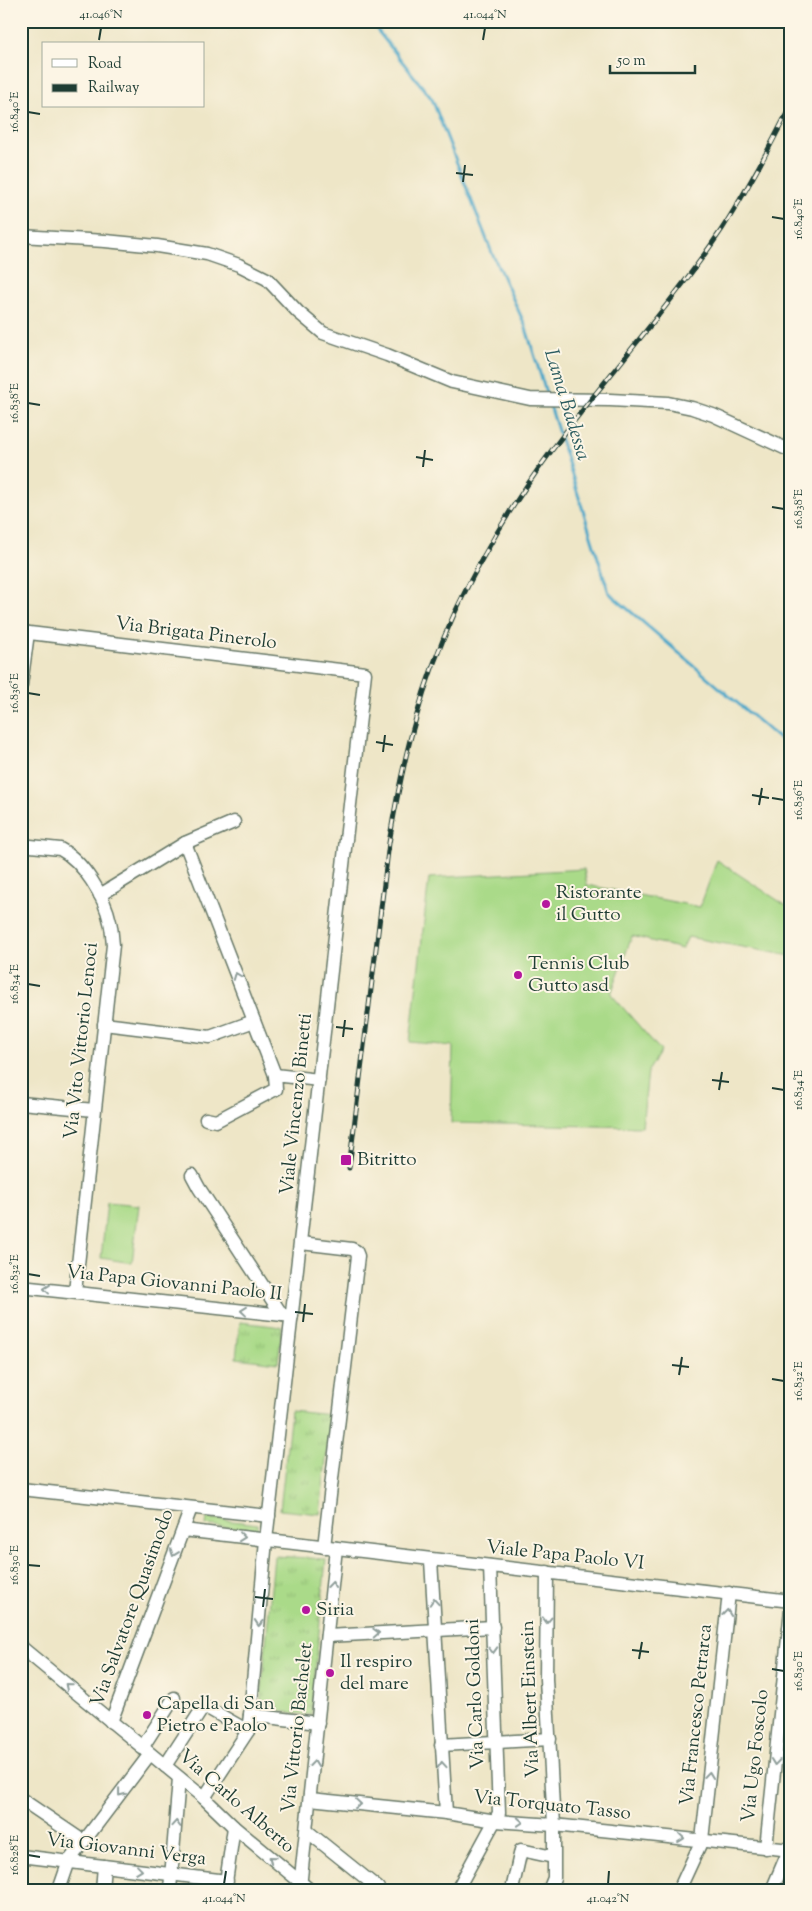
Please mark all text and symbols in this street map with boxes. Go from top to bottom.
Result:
text: 41.046°N [79,6,123,24]
text: 41.044°N [463,6,507,24]
legend [42,42,205,108]
scale bar [610,42,694,74]
text: 50 m [616,51,646,72]
text: Road [88,54,122,75]
text: Railway [88,78,140,99]
text: 16.840°E [6,91,24,133]
text: 16.840°E [790,198,808,240]
water label: Lama Badessa [535,346,597,464]
text: 16.838°E [6,382,24,423]
text: 16.838°E [790,488,808,529]
street label: Via Brigata Pinerolo [114,611,278,657]
text: 16.836°E [6,672,24,713]
text: 16.836°E [790,779,808,820]
place label: Ristorante il Gutto [556,880,642,929]
marker: Ristorante il Gutto [540,898,552,910]
street label: Via Vito Vittorio Lenoci [58,941,106,1141]
place label: Tennis Club Gutto asd [528,951,630,1000]
text: 16.834°E [6,963,24,1004]
marker: Tennis Club Gutto asd [512,969,524,981]
one-way arrow [233,972,243,981]
street label: Viale Vincenzo Binetti [274,1012,320,1196]
text: 16.834°E [790,1069,808,1110]
place label: Bitritto [357,1147,417,1174]
marker: Bitritto [339,1153,353,1167]
text: 16.832°E [6,1254,24,1294]
street label: Via Papa Giovanni Paolo II [65,1259,283,1309]
one-way arrow [43,1284,51,1295]
one-way arrow [239,1306,247,1317]
text: 16.832°E [790,1361,808,1401]
street label: Via Salvatore Quasimodo [85,1505,181,1711]
one-way arrow [238,1531,246,1542]
street label: Viale Papa Paolo VI [484,1534,646,1578]
text: 16.830°E [6,1544,24,1585]
one-way arrow [170,1549,180,1557]
one-way arrow [326,1580,337,1588]
place label: Siria [316,1597,354,1624]
one-way arrow [428,1598,439,1606]
marker: Siria [300,1604,312,1616]
one-way arrow [721,1609,732,1617]
one-way arrow [542,1617,552,1625]
street label: Via Carlo Goldoni [460,1618,492,1770]
one-way arrow [253,1620,264,1628]
street label: Via Albert Einstein [515,1620,547,1778]
street label: Via Francesco Petrarca [674,1622,720,1807]
one-way arrow [372,1627,380,1638]
street label: Via Vittorio Bachelet [276,1641,320,1815]
one-way arrow [488,1646,499,1654]
place label: Il respiro del mare [340,1649,412,1698]
text: 16.830°E [790,1650,808,1691]
marker: Il respiro del mare [324,1667,336,1679]
one-way arrow [65,1683,74,1692]
street label: Via Ugo Foscolo [736,1688,776,1824]
place label: Capella di San Pietro e Paolo [157,1691,275,1740]
marker: Capella di San Pietro e Paolo [141,1709,153,1721]
street label: Via Carlo Alberto [172,1744,300,1860]
one-way arrow [770,1758,781,1766]
one-way arrow [308,1759,319,1767]
one-way arrow [437,1760,448,1768]
one-way arrow [703,1770,714,1778]
street label: Via Torquato Tasso [472,1784,632,1828]
one-way arrow [118,1787,126,1796]
one-way arrow [355,1798,363,1809]
one-way arrow [516,1817,524,1828]
one-way arrow [170,1819,181,1827]
street label: Via Giovanni Verga [44,1827,208,1873]
one-way arrow [678,1832,686,1843]
text: 16.828°E [6,1834,24,1875]
one-way arrow [269,1856,278,1864]
one-way arrow [135,1864,143,1875]
text: 41.044°N [202,1890,246,1908]
text: 41.042°N [587,1890,630,1908]

